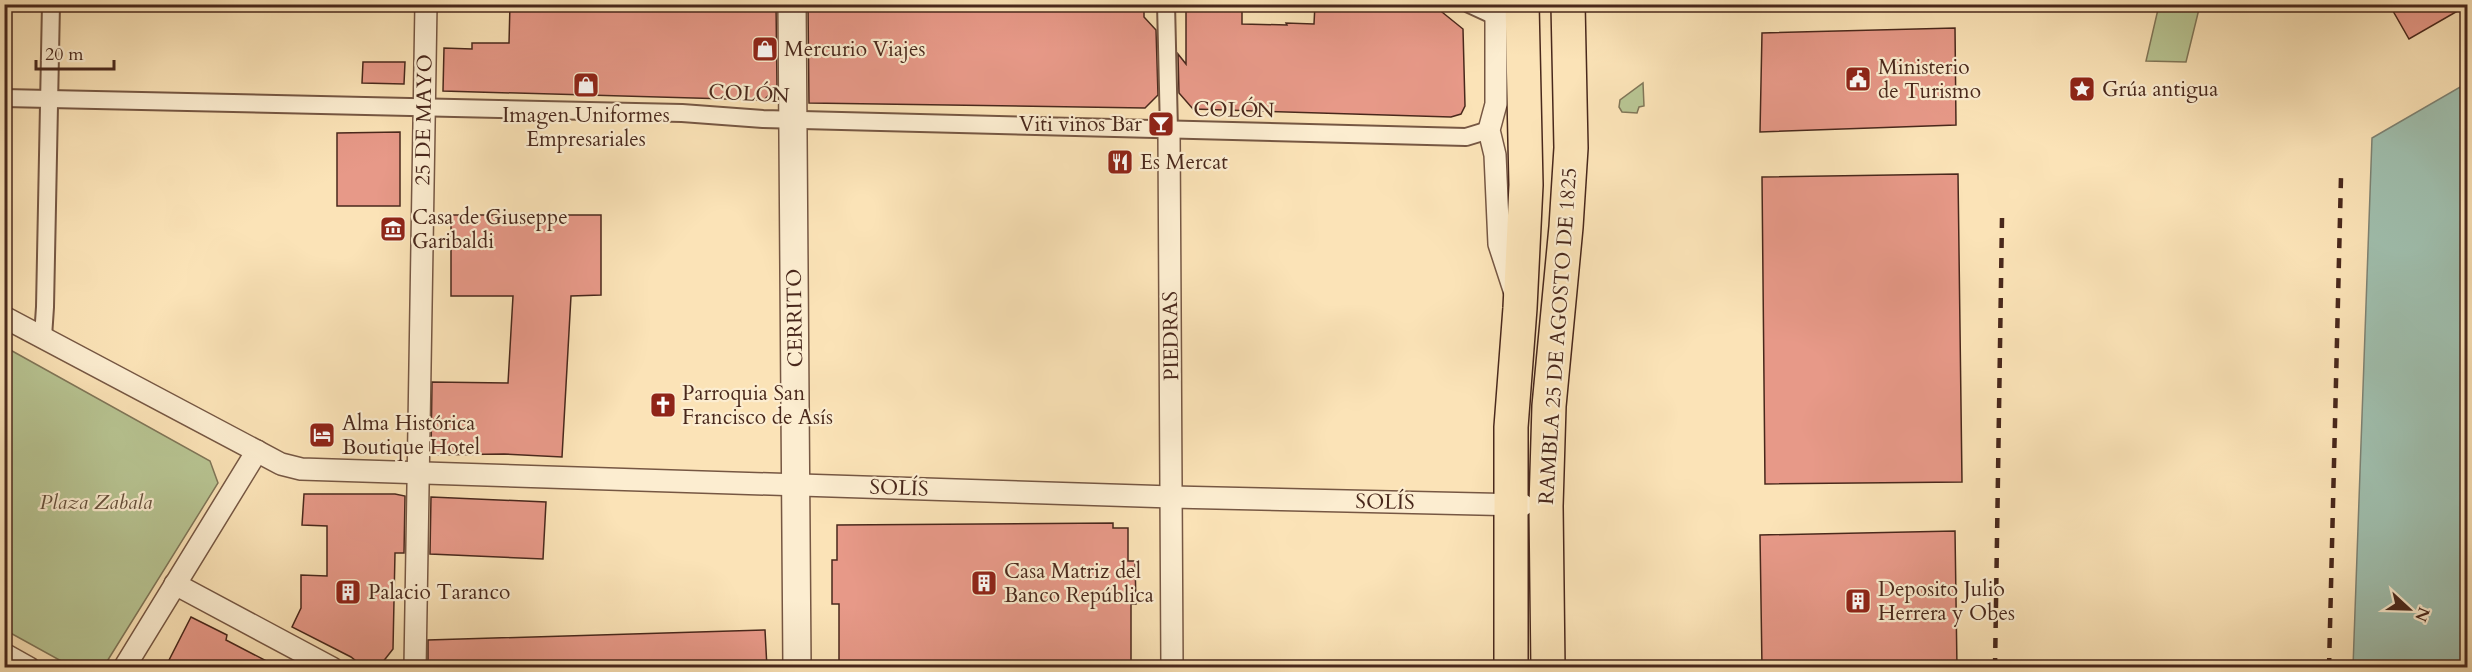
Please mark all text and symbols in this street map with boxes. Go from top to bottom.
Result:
scale bar [36,33,114,71]
shop icon: Mercurio Viajes [750,34,780,64]
place label: Mercurio Viajes [784,35,926,64]
text: 20 m [45,42,84,67]
place label: Ministerio de Turismo [1878,53,1981,106]
street label: 25 DE MAYO [408,54,440,186]
public building icon: Ministerio de Turismo [1843,64,1873,94]
shop icon: Imagen Uniformes Empresariales [571,70,601,100]
place icon: Grúa antigua [2067,74,2097,104]
place label: Grúa antigua [2102,75,2218,104]
street label: COLÓN [708,76,790,111]
street label: COLÓN [1193,94,1275,125]
place label: Imagen Uniformes Empresariales [502,101,670,154]
bar icon: Viti vinos Bar [1146,109,1176,139]
place label: Viti vinos Bar [1019,110,1142,139]
restaurant icon: Es Mercat [1105,147,1135,177]
place label: Es Mercat [1140,148,1228,177]
street label: RAMBLA 25 DE AGOSTO DE 1825 [1532,167,1584,505]
place label: Casa de Giuseppe Garibaldi [412,203,568,256]
museum icon: Casa de Giuseppe Garibaldi [378,214,408,244]
street label: CERRITO [780,268,810,368]
street label: PIEDRAS [1156,291,1186,381]
place label: Parroquia San Francisco de Asís [682,379,833,432]
church icon: Parroquia San Francisco de Asís [648,390,678,420]
place label: Alma Histórica Boutique Hotel [342,409,480,462]
hotel icon: Alma Histórica Boutique Hotel [307,420,337,450]
street label: SOLÍS [869,472,929,504]
street label: SOLÍS [1355,487,1415,517]
park label: Plaza Zabala [40,488,152,517]
place label: Casa Matriz del Banco República [1004,557,1154,610]
building icon: Casa Matriz del Banco República [969,568,999,598]
place label: Deposito Julio Herrera y Obes [1878,575,2015,628]
building icon: Palacio Taranco [333,577,363,607]
place label: Palacio Taranco [368,578,510,607]
north arrow [2379,579,2439,639]
building icon: Deposito Julio Herrera y Obes [1843,586,1873,616]
text: N [2409,604,2435,625]

